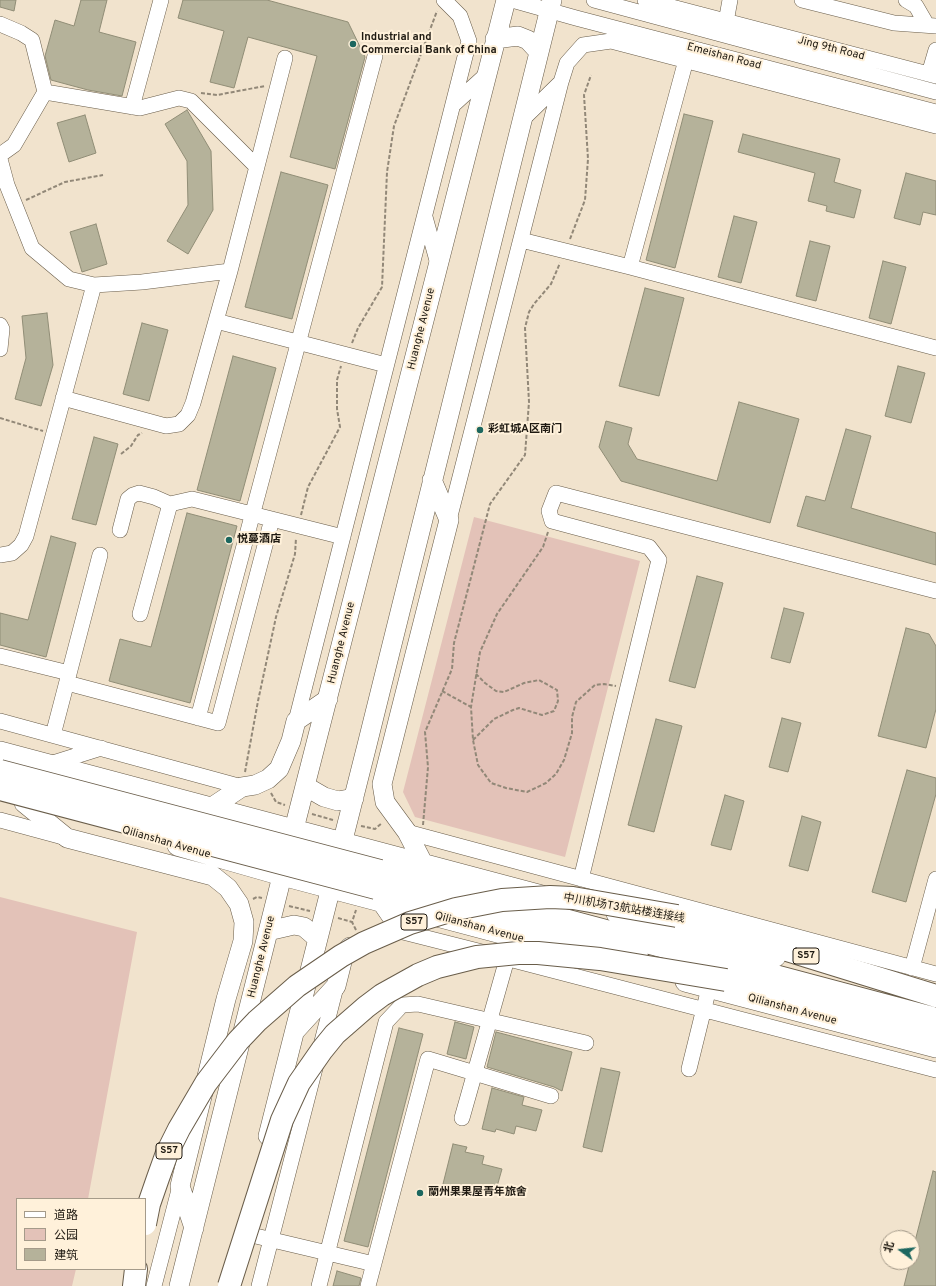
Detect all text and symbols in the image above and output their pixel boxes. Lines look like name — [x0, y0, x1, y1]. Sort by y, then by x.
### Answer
place label: Industrial and Commercial Bank of China — [361, 31, 497, 57]
street label: Jing 9th Road — [796, 34, 866, 64]
marker: Industrial and Commercial Bank of China — [348, 39, 358, 49]
street label: Emeishan Road — [685, 41, 763, 73]
street label: Huanghe Avenue — [405, 287, 439, 371]
place label: 彩虹城A区南门 — [488, 423, 562, 437]
marker: 彩虹城A区南门 — [475, 425, 485, 435]
place label: 悦蔓酒店 — [237, 533, 281, 547]
marker: 悦蔓酒店 — [224, 535, 234, 545]
street label: Huanghe Avenue — [325, 601, 359, 685]
street label: Qilianshan Avenue — [120, 824, 212, 862]
street label: 中川机场T3航站楼连接线 — [562, 892, 686, 926]
street label: Qilianshan Avenue — [433, 910, 525, 946]
road number: S57 — [401, 914, 427, 930]
street label: Huanghe Avenue — [245, 915, 279, 999]
road number: S57 — [793, 948, 819, 964]
street label: Qilianshan Avenue — [746, 992, 838, 1028]
road number: S57 — [156, 1143, 182, 1159]
place label: 蘭州果果屋青年旅舍 — [428, 1186, 527, 1200]
marker: 蘭州果果屋青年旅舍 — [415, 1188, 425, 1198]
legend — [16, 1198, 146, 1270]
text: 道路 — [54, 1208, 78, 1224]
text: 公园 — [54, 1228, 78, 1244]
north arrow — [880, 1230, 920, 1270]
text: 北 — [881, 1240, 898, 1254]
text: 建筑 — [54, 1248, 78, 1264]

